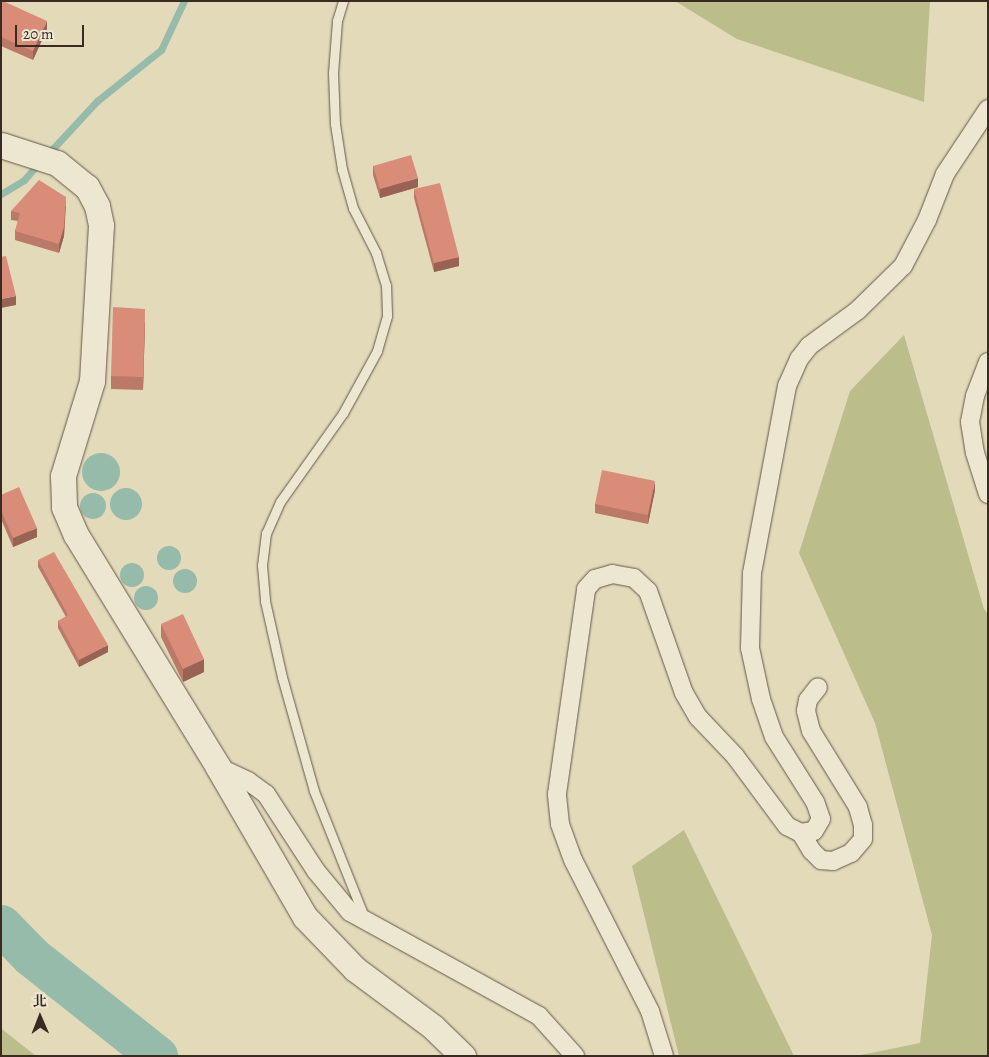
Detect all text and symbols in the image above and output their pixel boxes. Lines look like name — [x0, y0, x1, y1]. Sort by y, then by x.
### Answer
scale bar — [18, 15, 86, 47]
text: 20 m — [23, 24, 54, 44]
north arrow — [15, 992, 65, 1042]
text: 北 — [33, 992, 47, 1011]

